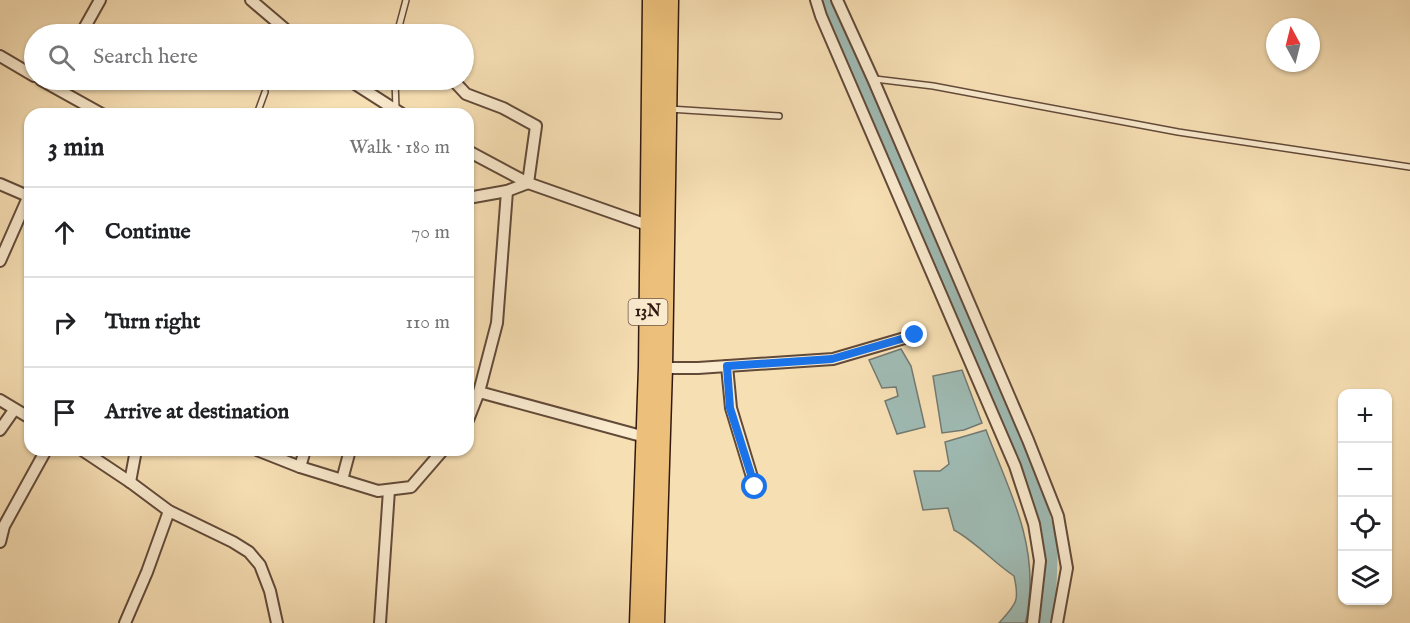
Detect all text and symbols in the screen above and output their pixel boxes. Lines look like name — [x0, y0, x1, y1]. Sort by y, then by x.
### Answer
north arrow — [1266, 18, 1320, 72]
search box — [24, 24, 474, 90]
icon: search — [45, 41, 78, 74]
text: Search here — [93, 43, 198, 71]
text: 3 min — [48, 131, 104, 164]
text: Walk · 180 m — [349, 135, 450, 160]
icon: ahead — [48, 216, 81, 249]
text: Continue — [105, 218, 191, 246]
text: 70 m — [411, 220, 450, 245]
road number: 13N — [628, 299, 668, 325]
icon: right — [48, 306, 81, 339]
text: Turn right — [105, 308, 200, 336]
text: 110 m — [406, 310, 450, 335]
route end — [901, 321, 927, 347]
map controls — [1338, 389, 1392, 605]
button: + — [1338, 389, 1392, 443]
icon: arrive — [48, 396, 81, 429]
text: Arrive at destination — [105, 398, 289, 426]
button: − — [1338, 443, 1392, 497]
route start — [741, 473, 767, 499]
button: locate — [1338, 497, 1392, 551]
button: layers — [1338, 551, 1392, 605]

